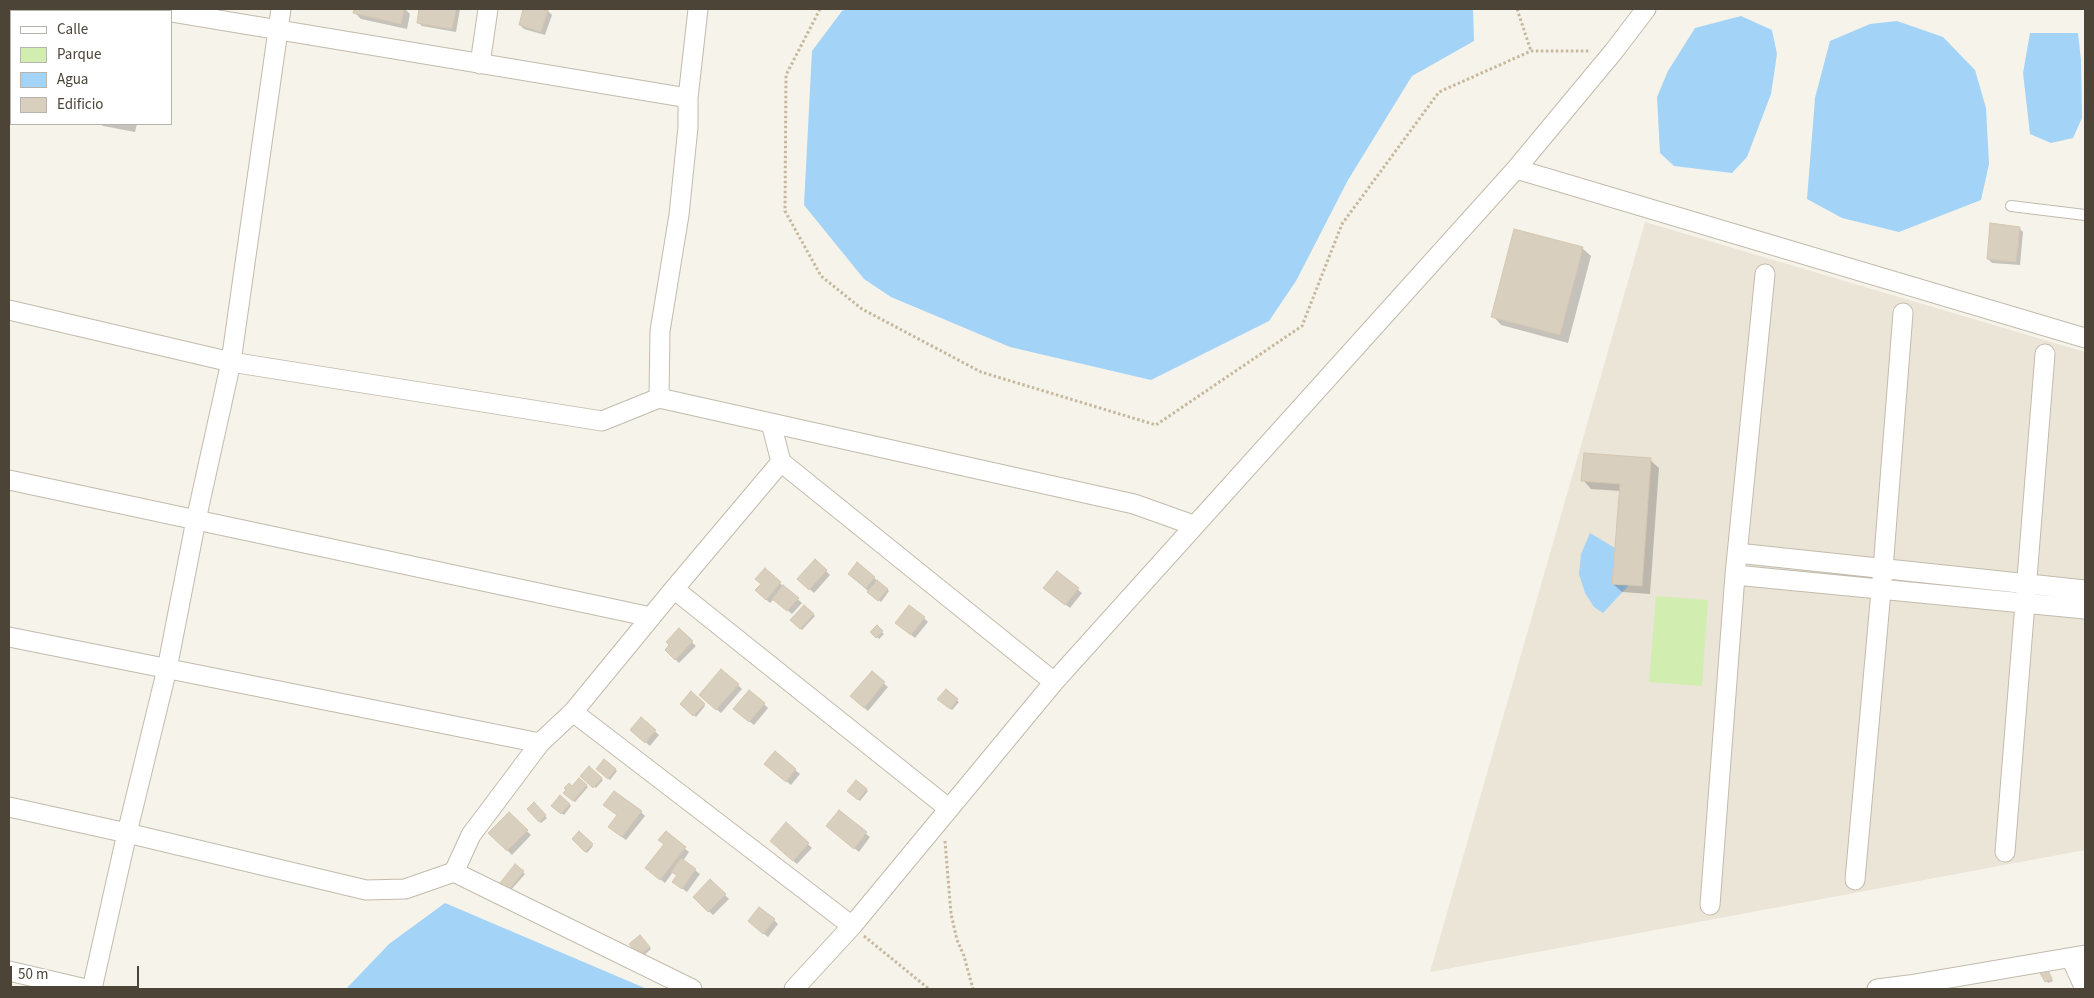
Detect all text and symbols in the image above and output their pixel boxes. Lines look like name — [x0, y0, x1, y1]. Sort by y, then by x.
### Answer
legend — [10, 10, 172, 125]
text: Calle — [57, 19, 88, 40]
text: Parque — [57, 44, 101, 65]
text: Agua — [57, 69, 88, 90]
text: Edificio — [57, 94, 104, 115]
scale bar — [12, 956, 141, 988]
text: 50 m — [18, 964, 48, 985]

